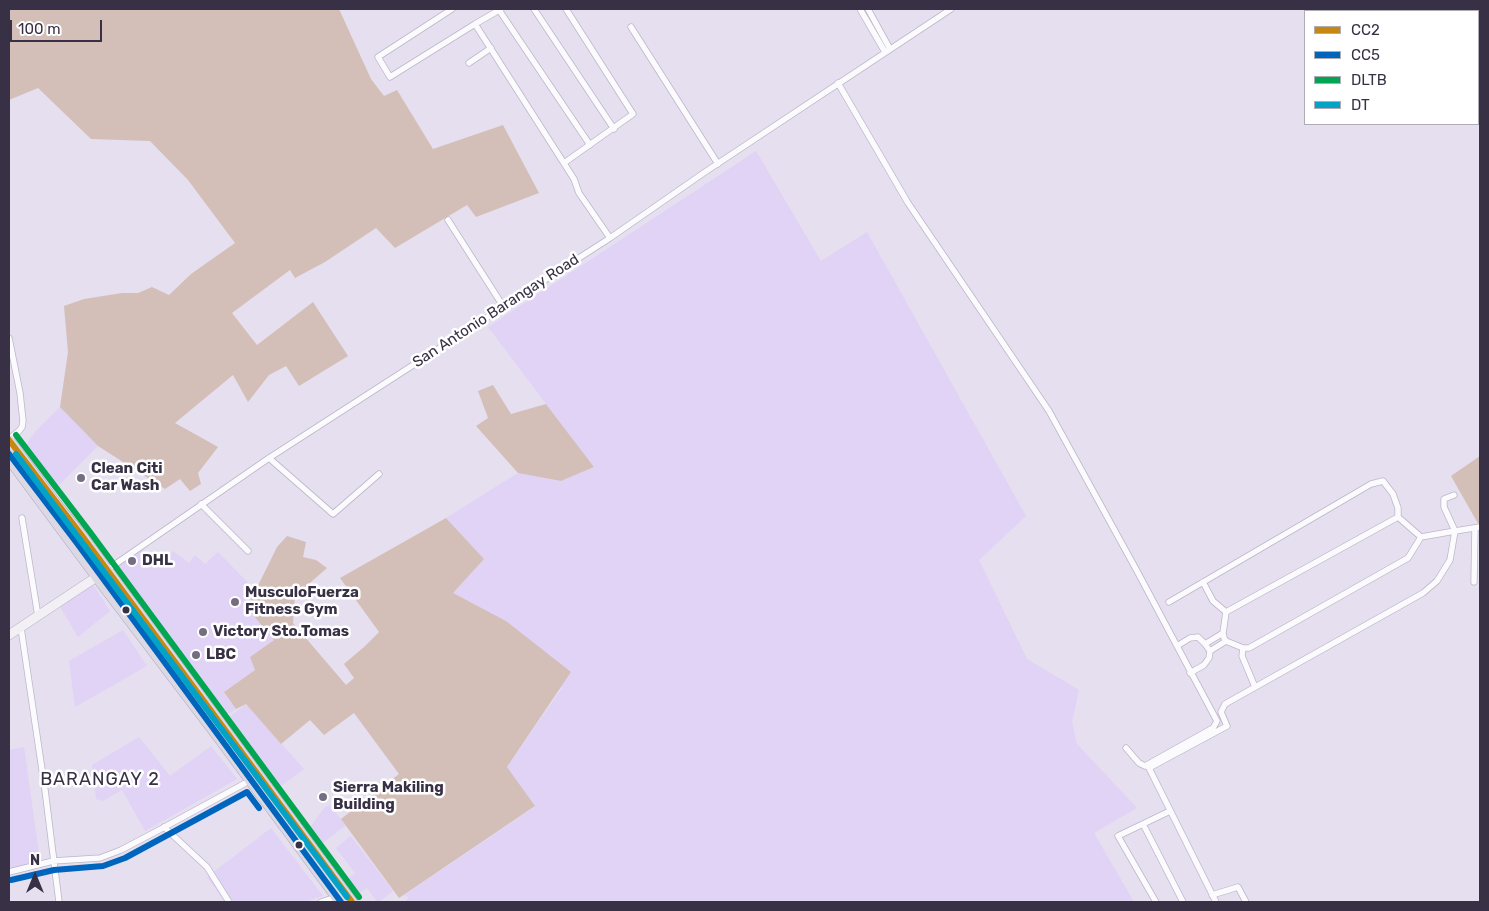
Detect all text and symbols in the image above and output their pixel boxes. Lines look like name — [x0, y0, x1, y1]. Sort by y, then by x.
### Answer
scale bar — [12, 10, 105, 42]
legend — [1304, 10, 1479, 125]
text: 100 m — [18, 20, 60, 38]
text: CC2 — [1351, 21, 1380, 39]
text: CC5 — [1351, 46, 1380, 64]
text: DLTB — [1351, 71, 1387, 89]
text: DT — [1351, 96, 1370, 114]
street label: San Antonio Barangay Road — [409, 250, 583, 372]
place label: Clean Citi Car Wash — [91, 460, 163, 495]
marker: Clean Citi Car Wash — [75, 472, 87, 484]
place label: DHL — [142, 552, 173, 570]
marker: DHL — [126, 555, 138, 567]
place label: MusculoFuerza Fitness Gym — [245, 584, 359, 619]
marker: MusculoFuerza Fitness Gym — [229, 596, 241, 608]
unlabelled marker — [121, 605, 131, 615]
place label: Victory Sto.Tomas — [213, 623, 349, 641]
marker: Victory Sto.Tomas — [197, 626, 209, 638]
place label: LBC — [206, 646, 236, 664]
marker: LBC — [190, 649, 202, 661]
district label: BARANGAY 2 — [39, 769, 161, 791]
place label: Sierra Makiling Building — [333, 779, 444, 814]
marker: Sierra Makiling Building — [317, 791, 329, 803]
unlabelled marker — [294, 840, 304, 850]
north arrow — [10, 851, 60, 901]
text: N — [30, 852, 40, 869]

